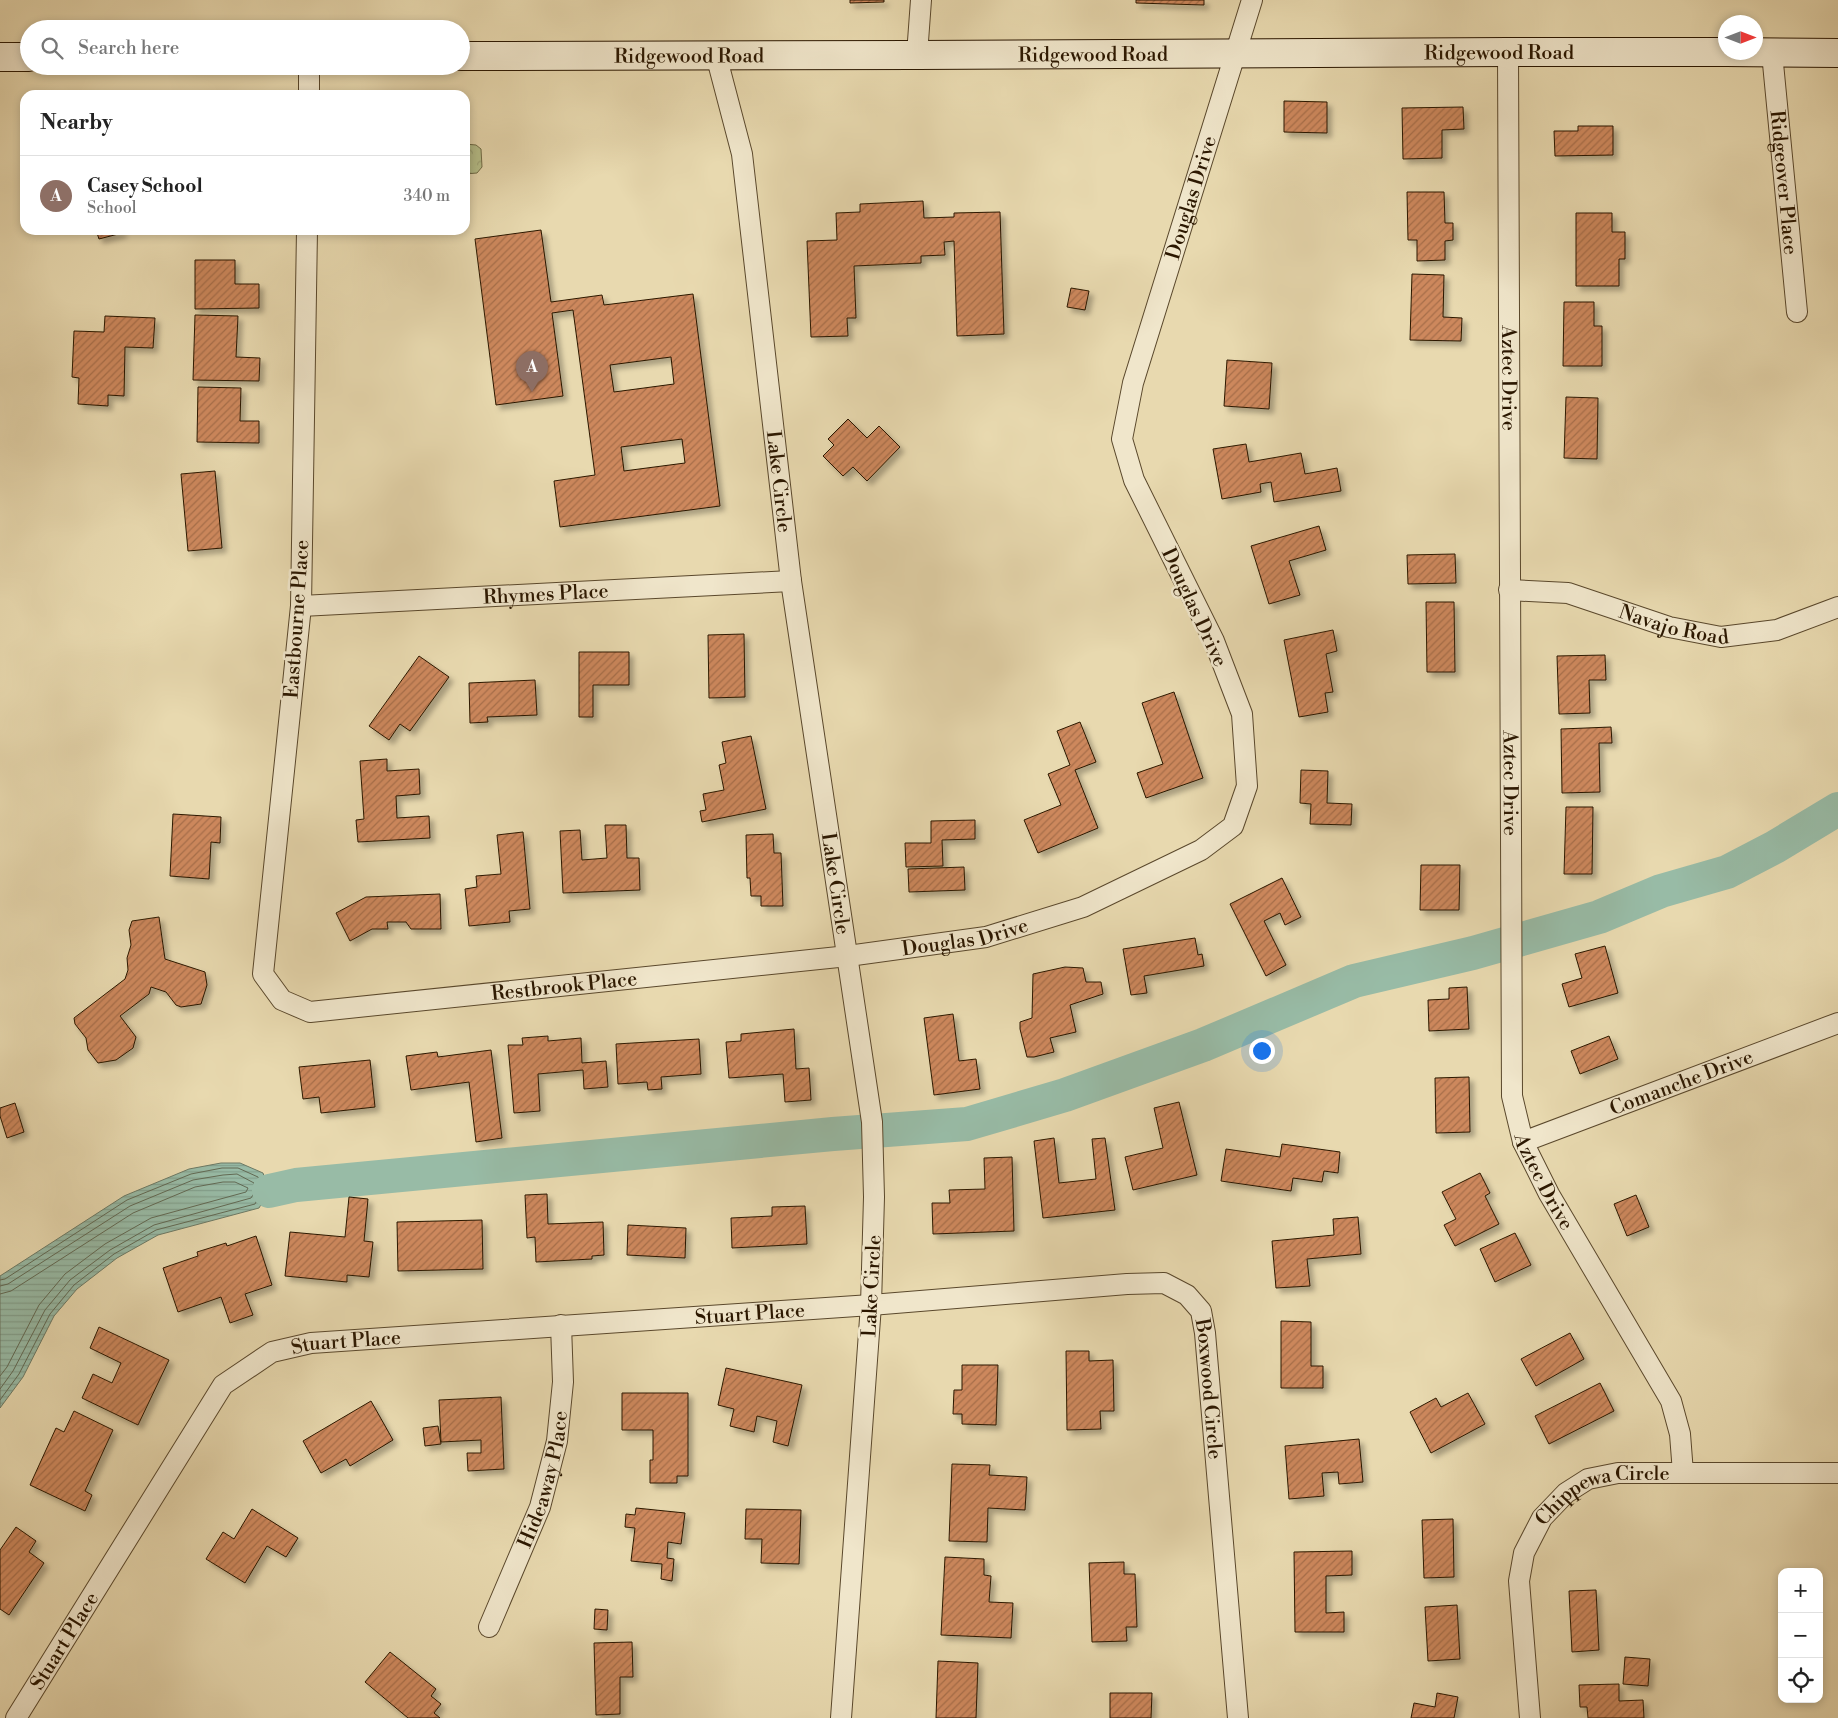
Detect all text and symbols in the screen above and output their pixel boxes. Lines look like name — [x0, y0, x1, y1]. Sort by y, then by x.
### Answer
north arrow — [1718, 15, 1763, 60]
search box — [20, 20, 470, 75]
icon: search — [38, 34, 66, 62]
text: Search here — [78, 36, 179, 60]
street label: Ridgewood Road — [1424, 41, 1575, 66]
street label: Ridgewood Road — [1018, 43, 1169, 68]
street label: Ridgewood Road — [614, 44, 765, 70]
street label: Ridgeover Place — [1764, 109, 1802, 256]
text: Nearby — [40, 110, 113, 136]
street label: Douglas Drive — [1161, 133, 1223, 263]
text: Casey School — [87, 174, 203, 198]
text: A — [50, 186, 62, 206]
text: 340 m — [403, 186, 450, 206]
text: School — [87, 198, 136, 218]
street label: Aztec Drive — [1495, 324, 1520, 431]
pin: A — [516, 351, 548, 392]
street label: Lake Circle — [760, 429, 796, 534]
street label: Eastbourne Place — [279, 539, 316, 699]
street label: Douglas Drive — [1155, 544, 1232, 671]
street label: Rhymes Place — [482, 579, 609, 611]
street label: Navajo Road — [1615, 600, 1731, 651]
street label: Aztec Drive — [1497, 729, 1522, 836]
street label: Lake Circle — [815, 831, 855, 936]
street label: Douglas Drive — [900, 914, 1032, 962]
street label: Restbrook Place — [490, 967, 638, 1007]
your location — [1249, 1038, 1275, 1064]
street label: Comanche Drive — [1606, 1045, 1757, 1122]
street label: Aztec Drive — [1507, 1131, 1578, 1235]
street label: Lake Circle — [857, 1234, 888, 1338]
street label: Stuart Place — [694, 1299, 806, 1331]
street label: Boxwood Circle — [1188, 1316, 1227, 1460]
street label: Stuart Place — [289, 1326, 402, 1361]
street label: Hideaway Place — [513, 1410, 574, 1552]
street label: Chippewa Circle — [1530, 1462, 1670, 1532]
map controls — [1778, 1568, 1823, 1703]
button: + — [1778, 1568, 1823, 1613]
street label: Stuart Place — [26, 1588, 105, 1695]
button: − — [1778, 1613, 1823, 1658]
button: locate — [1778, 1658, 1823, 1703]

